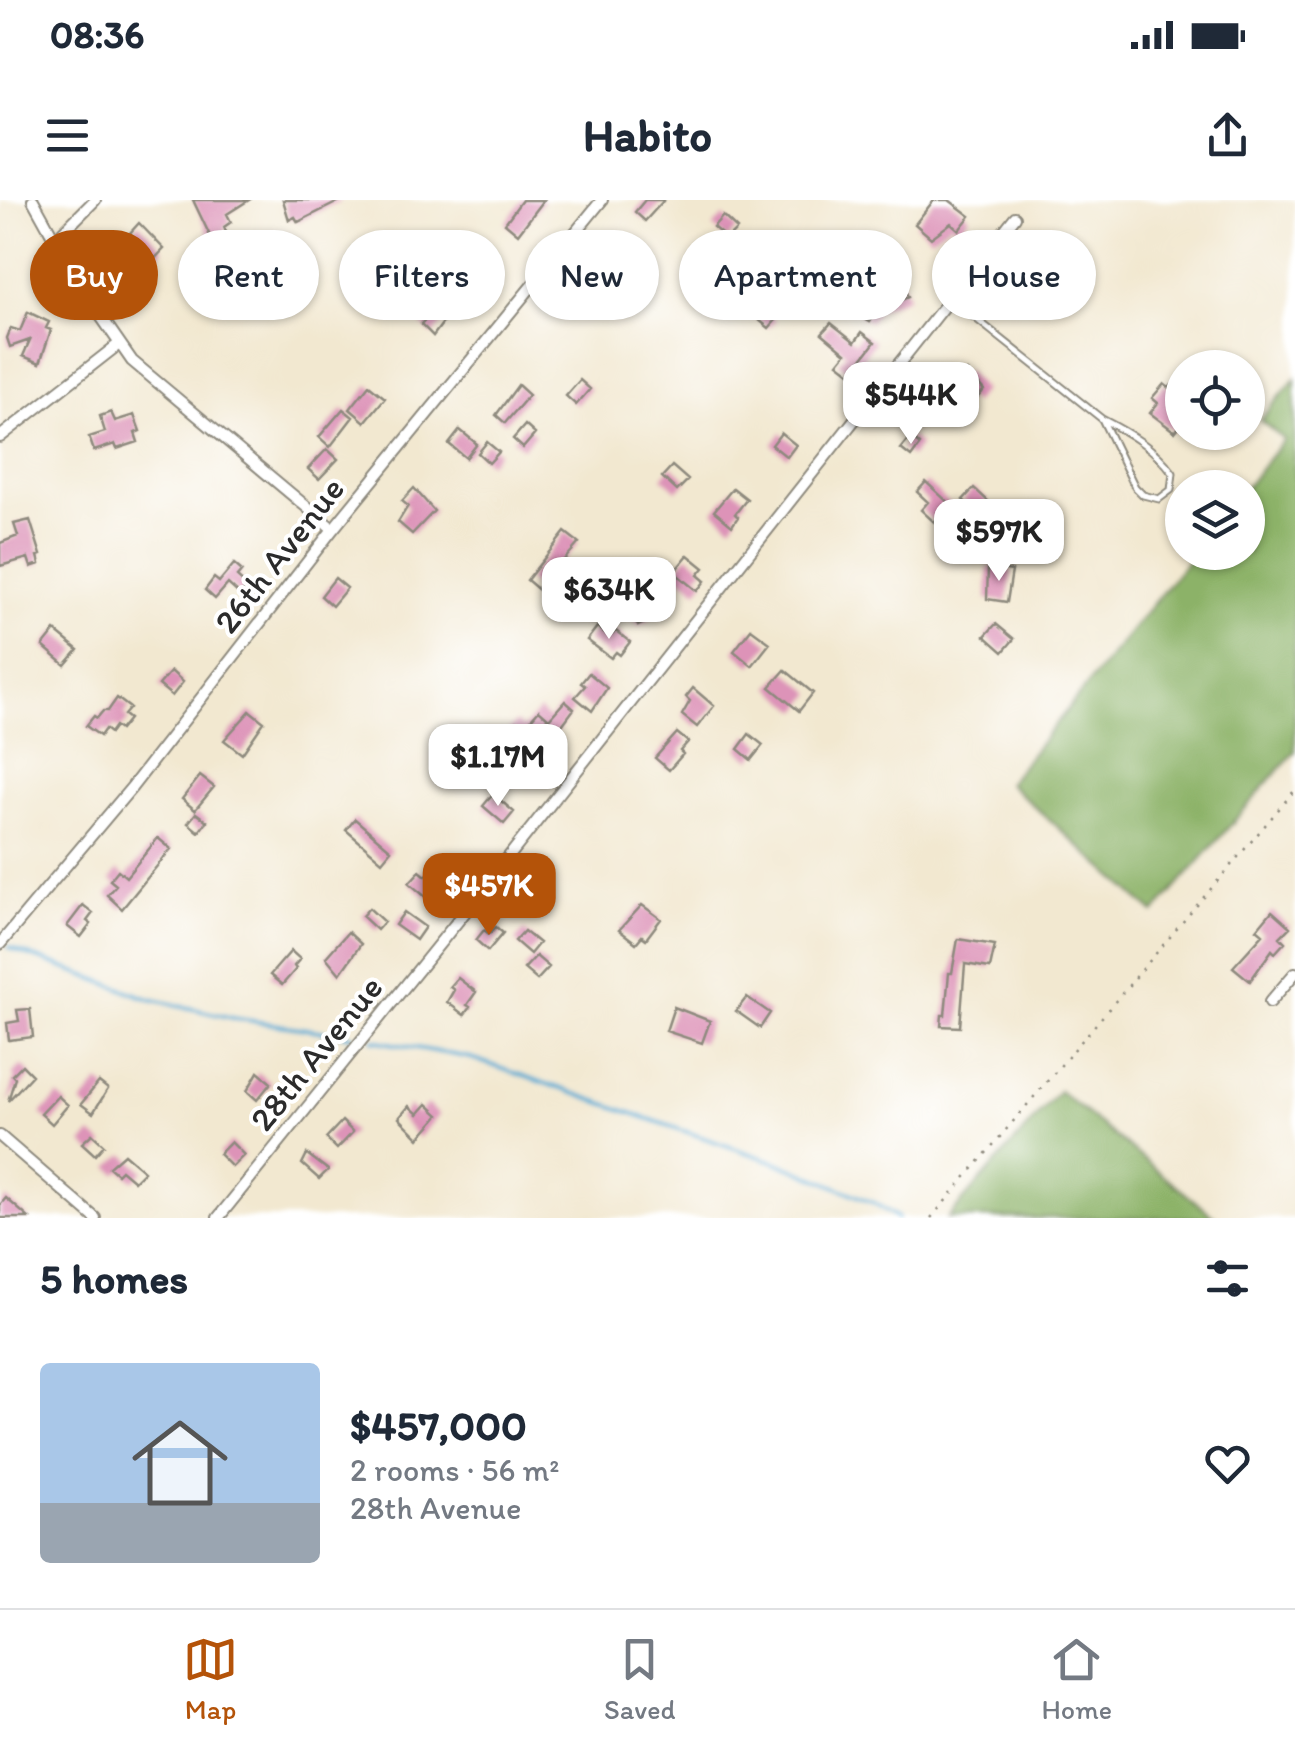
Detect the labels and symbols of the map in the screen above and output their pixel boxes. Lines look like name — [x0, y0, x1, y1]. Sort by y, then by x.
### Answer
pin: $544K — [841, 362, 981, 447]
street label: 26th Avenue — [205, 468, 353, 642]
pin: $597K — [929, 499, 1069, 584]
pin: $634K — [539, 557, 679, 642]
pin: $1.17M — [417, 724, 579, 809]
pin: $457K — [419, 853, 559, 938]
street label: 28th Avenue — [241, 967, 391, 1139]

